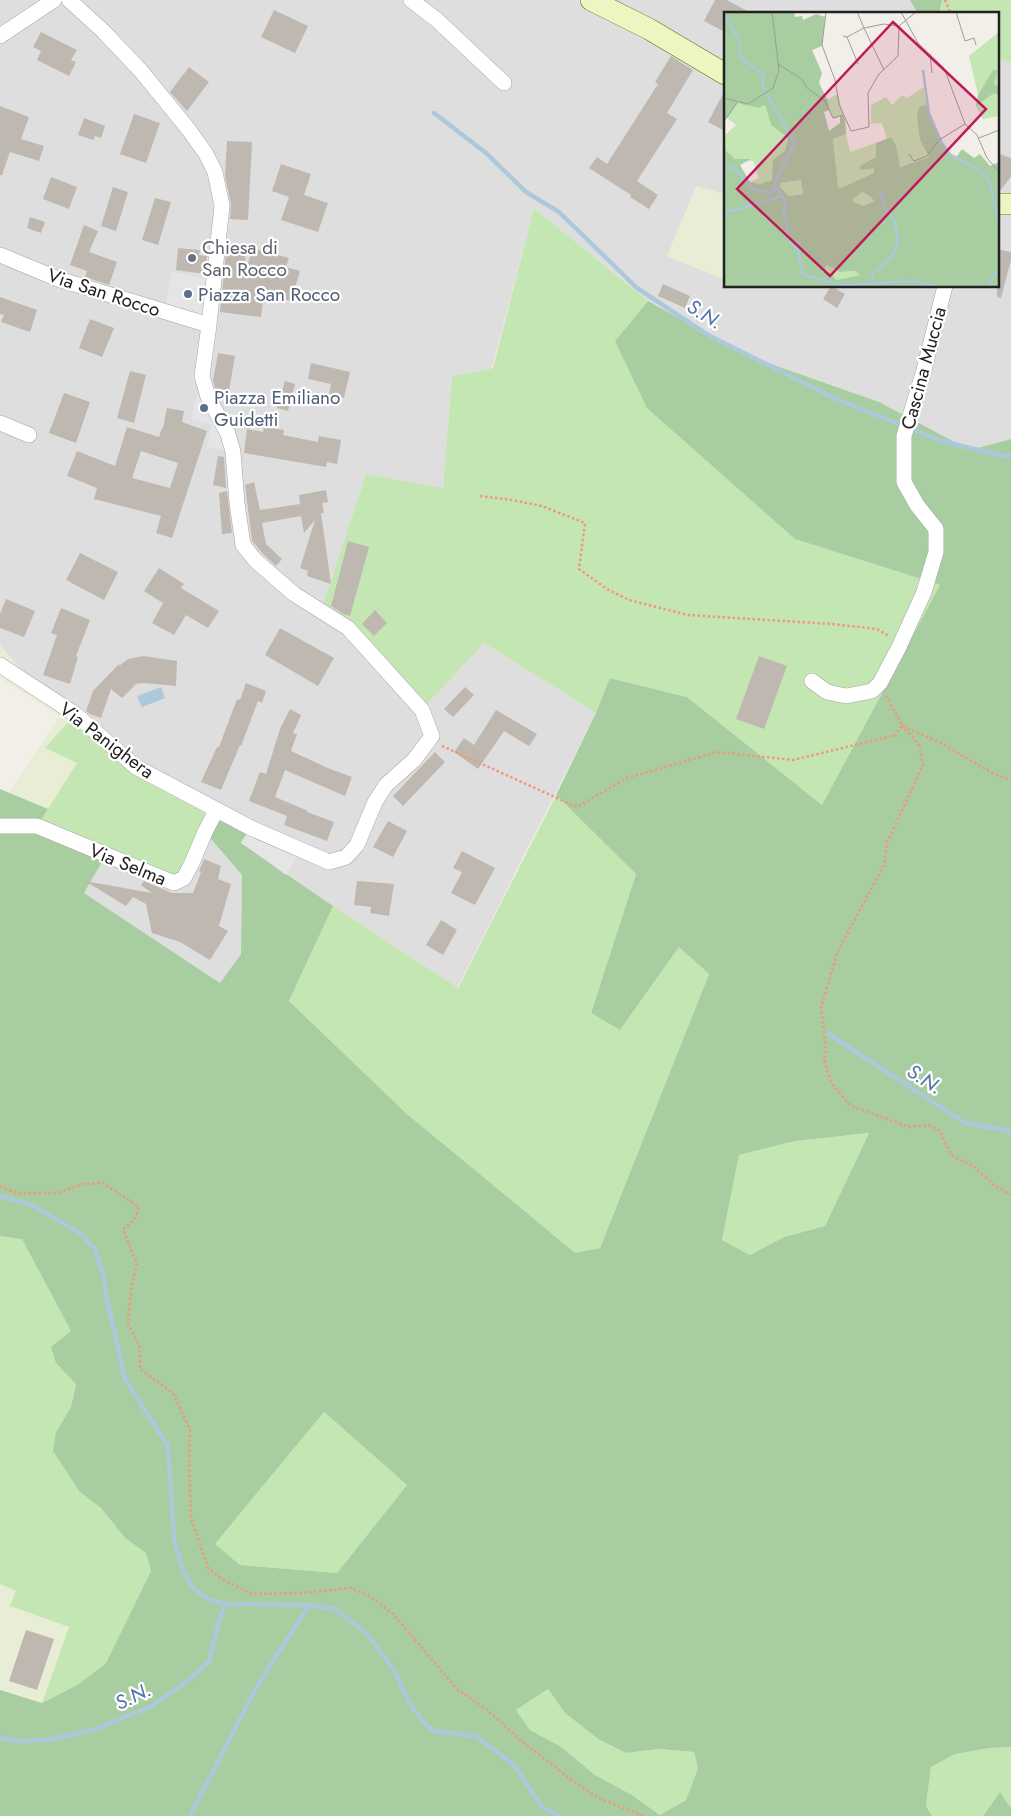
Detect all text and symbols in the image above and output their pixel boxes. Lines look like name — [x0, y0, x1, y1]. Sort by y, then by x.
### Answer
inset map — [724, 12, 998, 288]
place label: Chiesa di San Rocco — [202, 234, 287, 283]
marker: Chiesa di San Rocco — [186, 252, 198, 264]
street label: Via San Rocco — [44, 262, 164, 323]
place label: Piazza San Rocco — [198, 281, 340, 308]
marker: Piazza San Rocco — [182, 288, 194, 300]
water label: S.N. — [681, 292, 728, 337]
street label: Cascina Muccia — [894, 304, 953, 433]
place label: Piazza Emiliano Guidetti — [214, 384, 340, 433]
marker: Piazza Emiliano Guidetti — [198, 402, 210, 414]
street label: Via Panighera — [54, 696, 160, 785]
street label: Via Selma — [85, 837, 170, 892]
water label: S.N. — [901, 1057, 948, 1102]
water label: S.N. — [110, 1675, 156, 1718]

